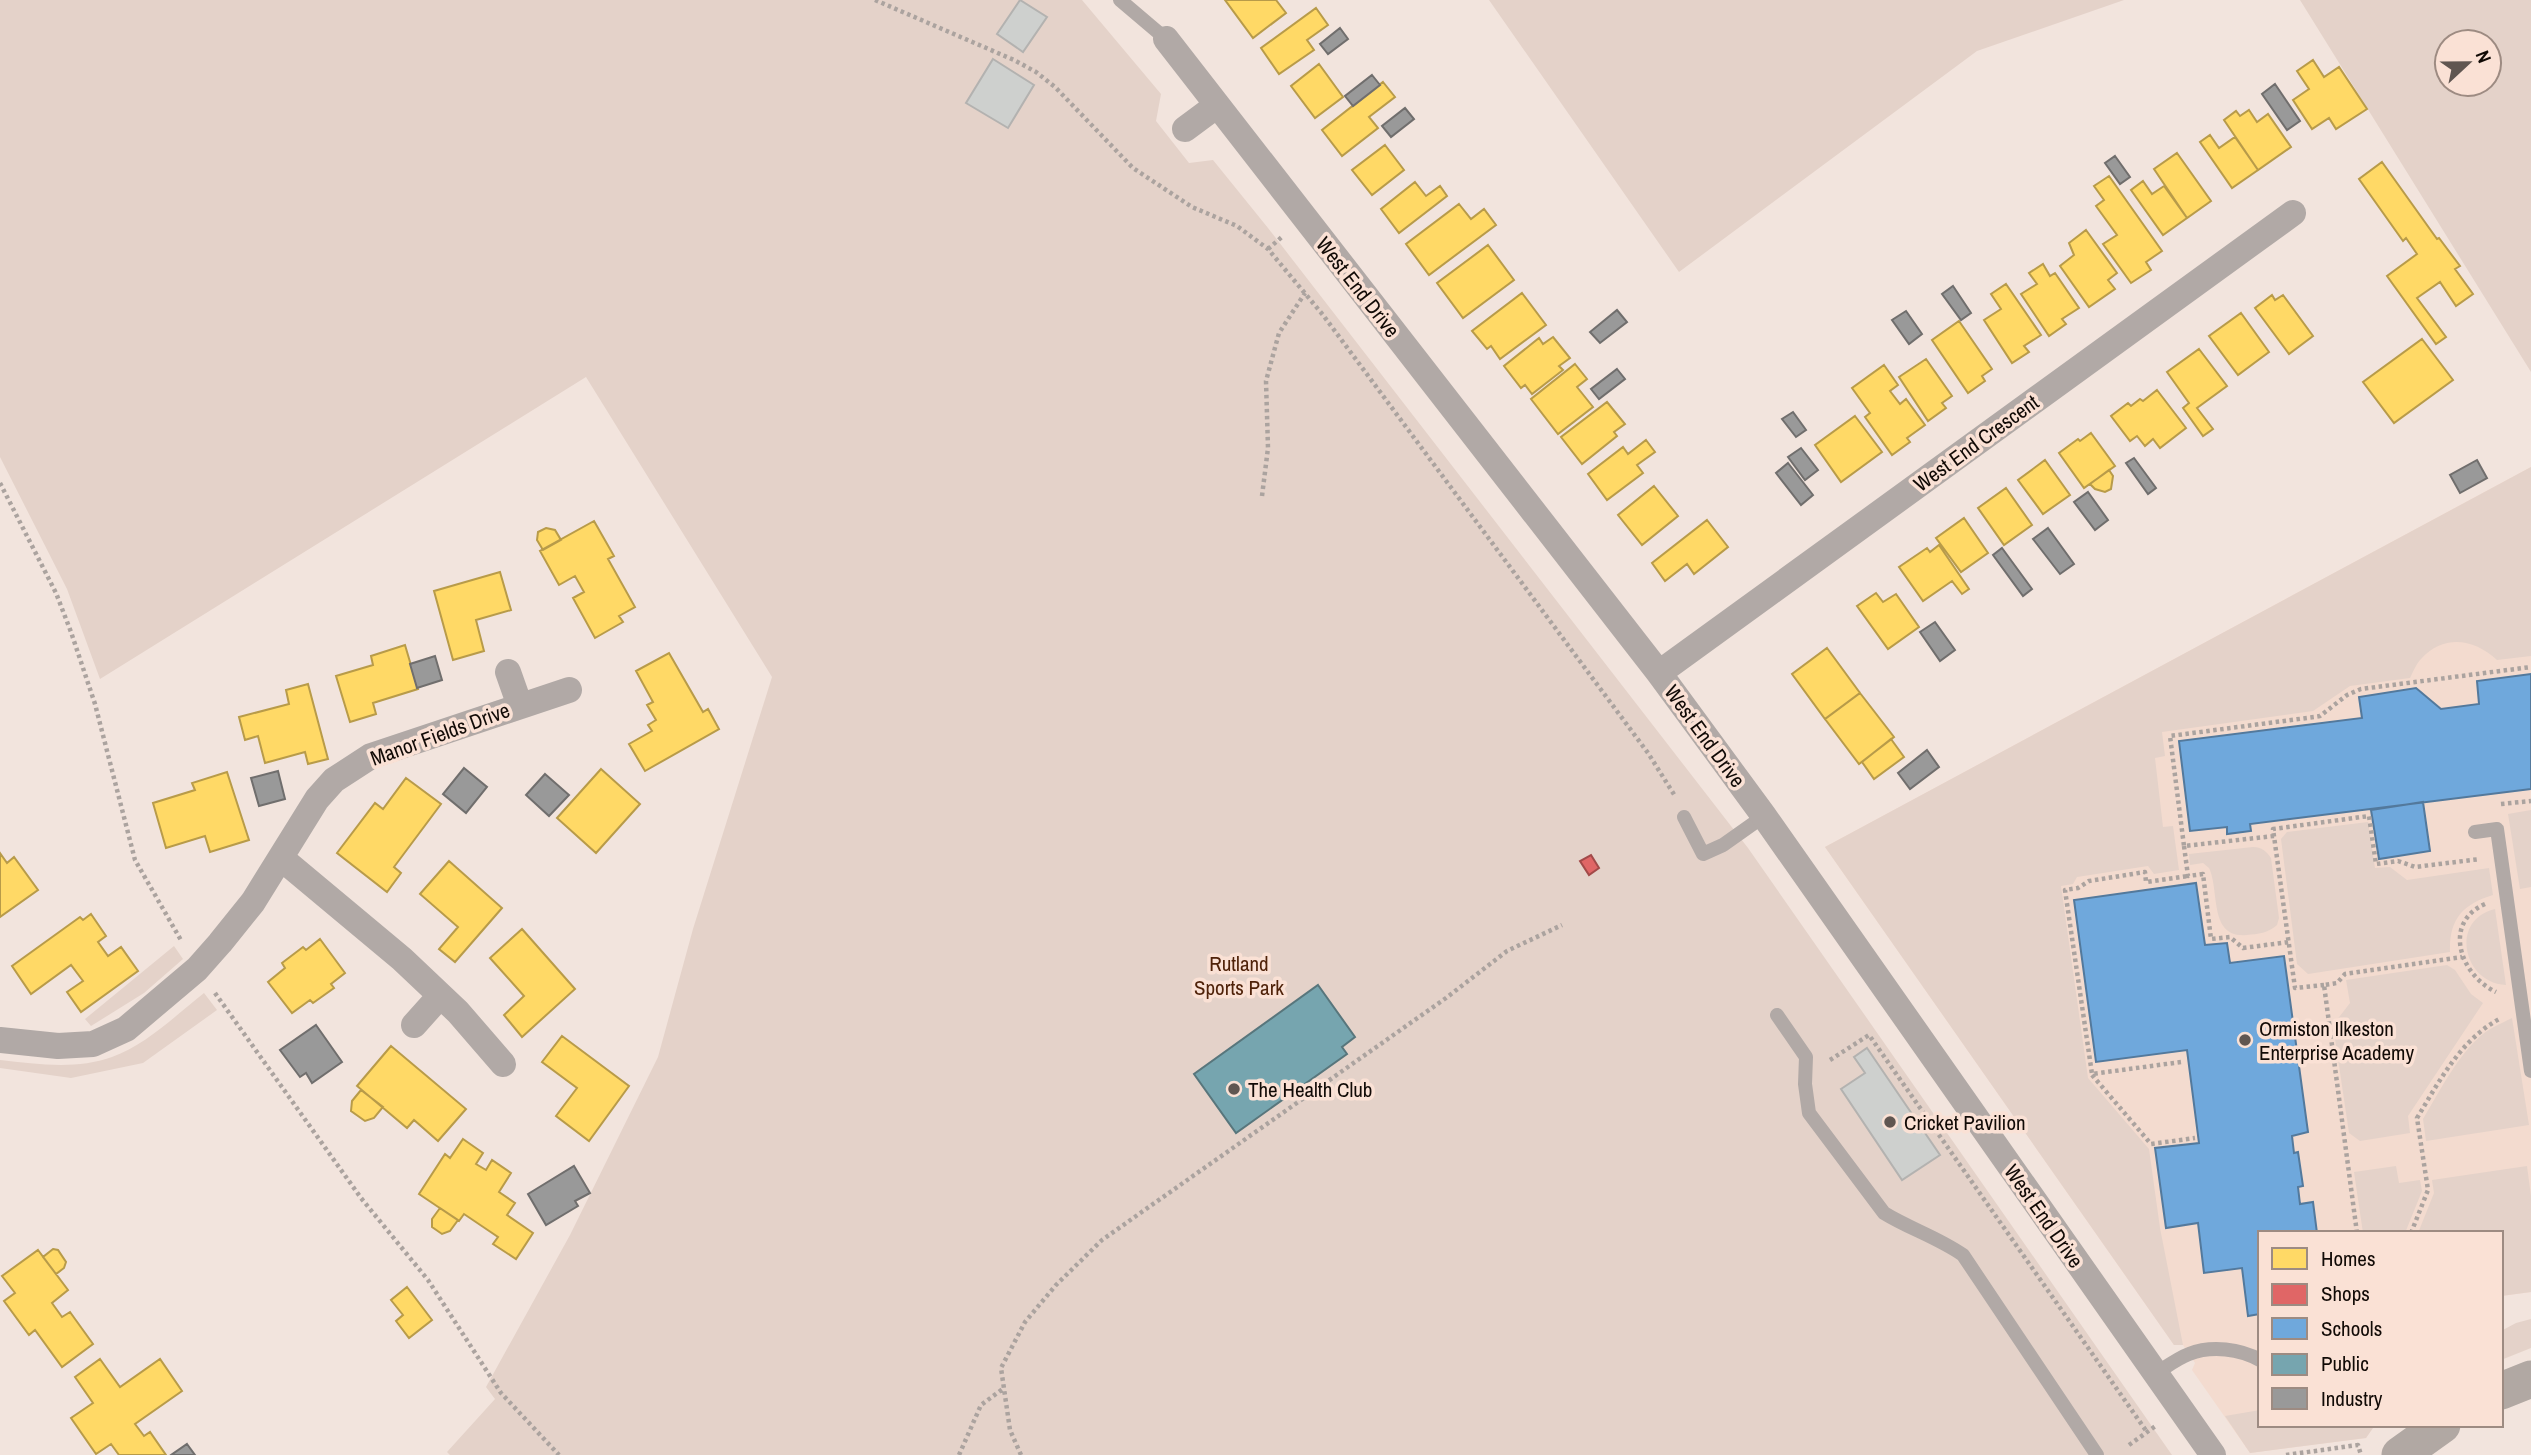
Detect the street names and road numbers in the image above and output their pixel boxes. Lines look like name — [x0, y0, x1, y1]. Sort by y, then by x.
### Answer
street label: West End Drive — [1310, 231, 1406, 343]
street label: West End Crescent — [1908, 388, 2045, 498]
street label: West End Drive — [1658, 679, 1752, 793]
street label: Manor Fields Drive — [366, 695, 514, 773]
street label: West End Drive — [1998, 1158, 2090, 1274]

